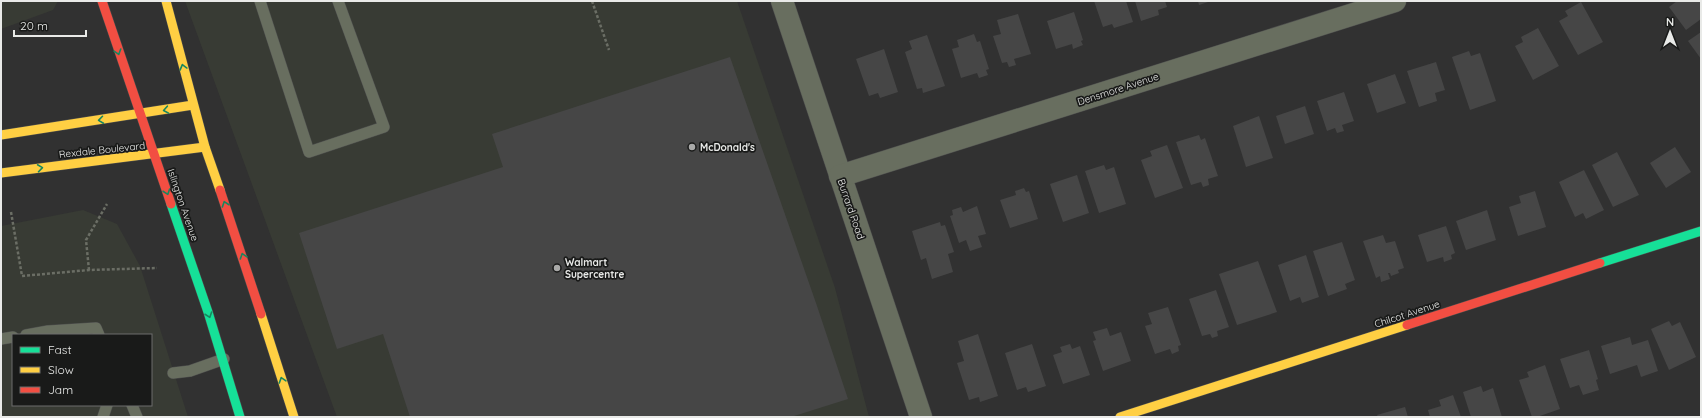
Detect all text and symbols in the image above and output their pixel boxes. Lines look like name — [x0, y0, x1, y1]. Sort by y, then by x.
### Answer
scale bar — [14, 12, 86, 38]
north arrow — [1650, 12, 1690, 52]
text: N — [1666, 15, 1674, 29]
text: 20 m — [20, 18, 48, 33]
one-way arrow — [113, 48, 122, 55]
one-way arrow — [179, 64, 188, 71]
street label: Densmore Avenue — [1076, 70, 1161, 108]
one-way arrow — [163, 105, 169, 113]
one-way arrow — [98, 115, 104, 124]
street label: Rexdale Boulevard — [58, 139, 146, 161]
place label: McDonald's — [700, 141, 755, 154]
marker: McDonald's — [687, 142, 697, 152]
one-way arrow — [37, 164, 43, 173]
street label: Islington Avenue — [165, 167, 202, 243]
street label: Burrard Road — [835, 177, 867, 241]
one-way arrow — [163, 188, 171, 195]
one-way arrow — [222, 201, 230, 208]
one-way arrow — [239, 253, 248, 260]
place label: Walmart Supercentre — [565, 256, 624, 281]
marker: Walmart Supercentre — [552, 263, 562, 273]
street label: Chilcot Avenue — [1373, 297, 1442, 331]
one-way arrow — [204, 311, 213, 318]
legend — [12, 334, 152, 406]
text: Fast — [48, 342, 72, 357]
text: Slow — [48, 362, 74, 377]
one-way arrow — [278, 376, 287, 383]
text: Jam — [48, 382, 73, 397]

